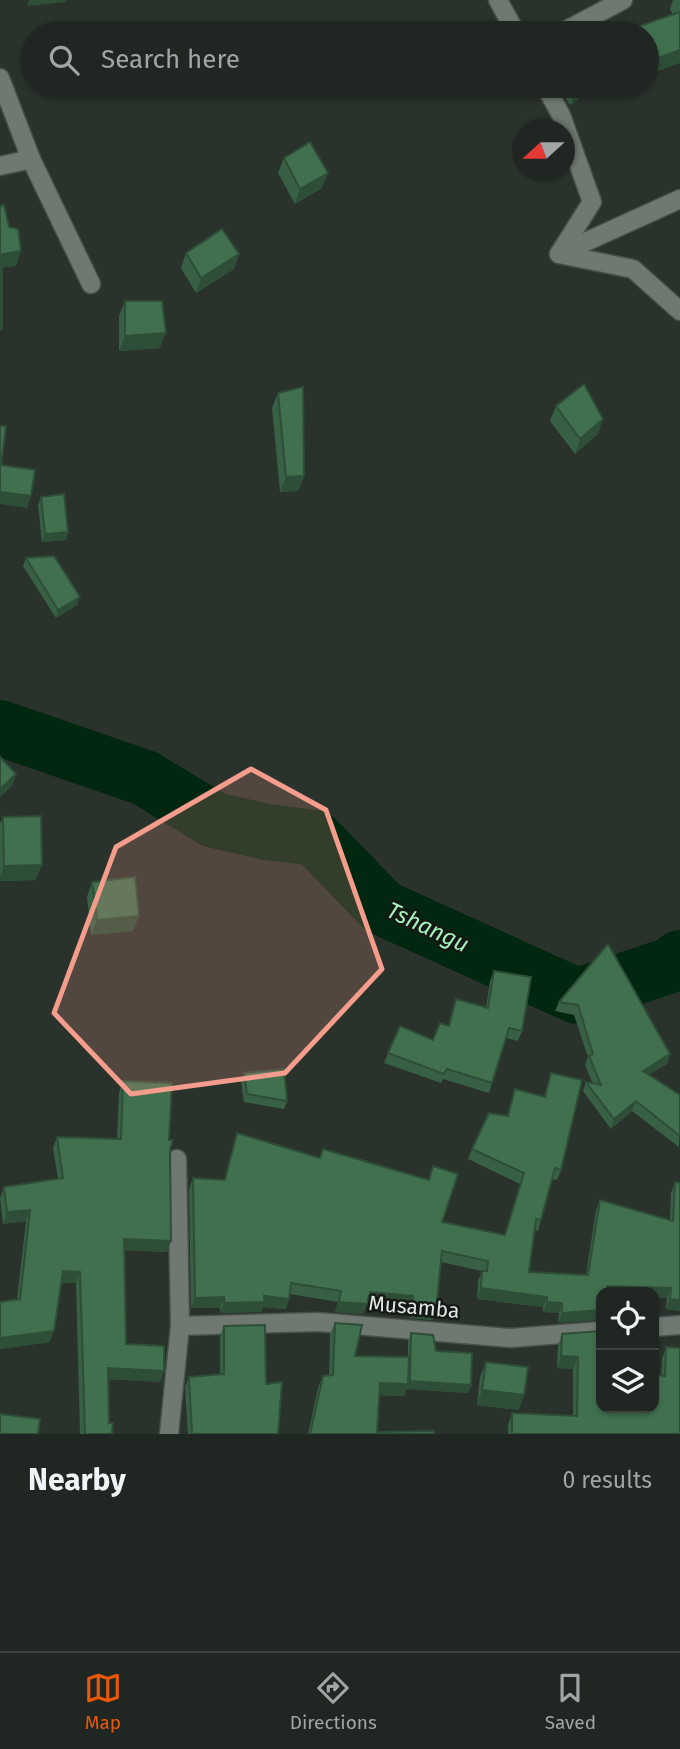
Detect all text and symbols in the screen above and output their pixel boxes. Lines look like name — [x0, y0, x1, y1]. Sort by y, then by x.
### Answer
search box — [21, 21, 659, 98]
icon: search — [45, 41, 83, 79]
text: Search here — [101, 44, 240, 75]
north arrow — [512, 119, 575, 182]
water label: Tshangu — [382, 896, 474, 958]
map controls — [596, 1287, 659, 1413]
button: locate — [596, 1287, 659, 1350]
street label: Musamba — [367, 1290, 461, 1324]
button: layers — [596, 1350, 659, 1413]
text: Nearby — [28, 1462, 126, 1498]
text: 0 results — [562, 1466, 652, 1494]
tab: Map — [84, 1669, 122, 1734]
tab: Directions — [290, 1669, 377, 1734]
tab: Saved — [545, 1669, 596, 1734]

